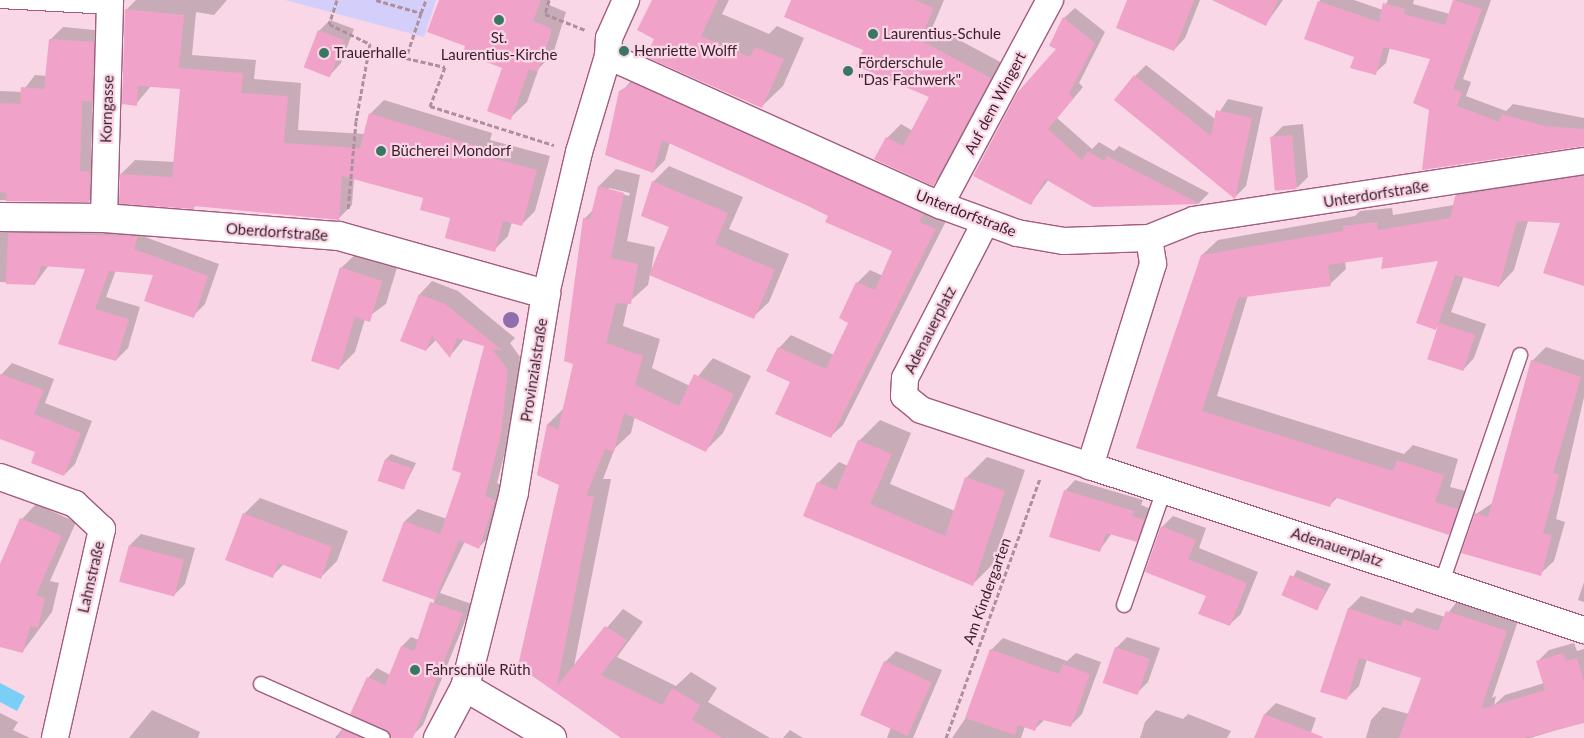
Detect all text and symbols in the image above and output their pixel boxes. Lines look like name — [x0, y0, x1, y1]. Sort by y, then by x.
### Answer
marker: St. Laurentius-Kirche — [493, 14, 505, 26]
place label: Laurentius-Schule — [883, 25, 1001, 43]
place label: St. Laurentius-Kirche — [441, 28, 557, 63]
marker: Laurentius-Schule — [867, 28, 879, 40]
place label: Henriette Wolff — [634, 42, 737, 60]
place label: Trauerhalle — [334, 44, 407, 62]
marker: Henriette Wolff — [618, 45, 630, 57]
marker: Trauerhalle — [318, 47, 330, 59]
street label: Auf dem Wingert — [960, 49, 1030, 157]
place label: Förderschule "Das Fachwerk" — [858, 53, 961, 88]
marker: Förderschule "Das Fachwerk" — [842, 65, 854, 77]
street label: Korngasse — [97, 75, 117, 143]
place label: Bücherei Mondorf — [391, 142, 511, 160]
marker: Bücherei Mondorf — [375, 145, 387, 157]
street label: Unterdorfstraße — [1322, 177, 1430, 211]
street label: Unterdorfstraße — [913, 186, 1019, 240]
street label: Oberdorfstraße — [225, 219, 329, 245]
street label: Adenauerplatz — [900, 283, 960, 377]
street label: Provinzialstraße — [517, 317, 551, 423]
street label: Adenauerplatz — [1289, 524, 1385, 570]
street label: Am Kindergarten — [959, 535, 1015, 647]
street label: Lahnstraße — [74, 539, 108, 615]
place label: Fahrschüle Rüth — [425, 661, 531, 679]
marker: Fahrschüle Rüth — [409, 664, 421, 676]

